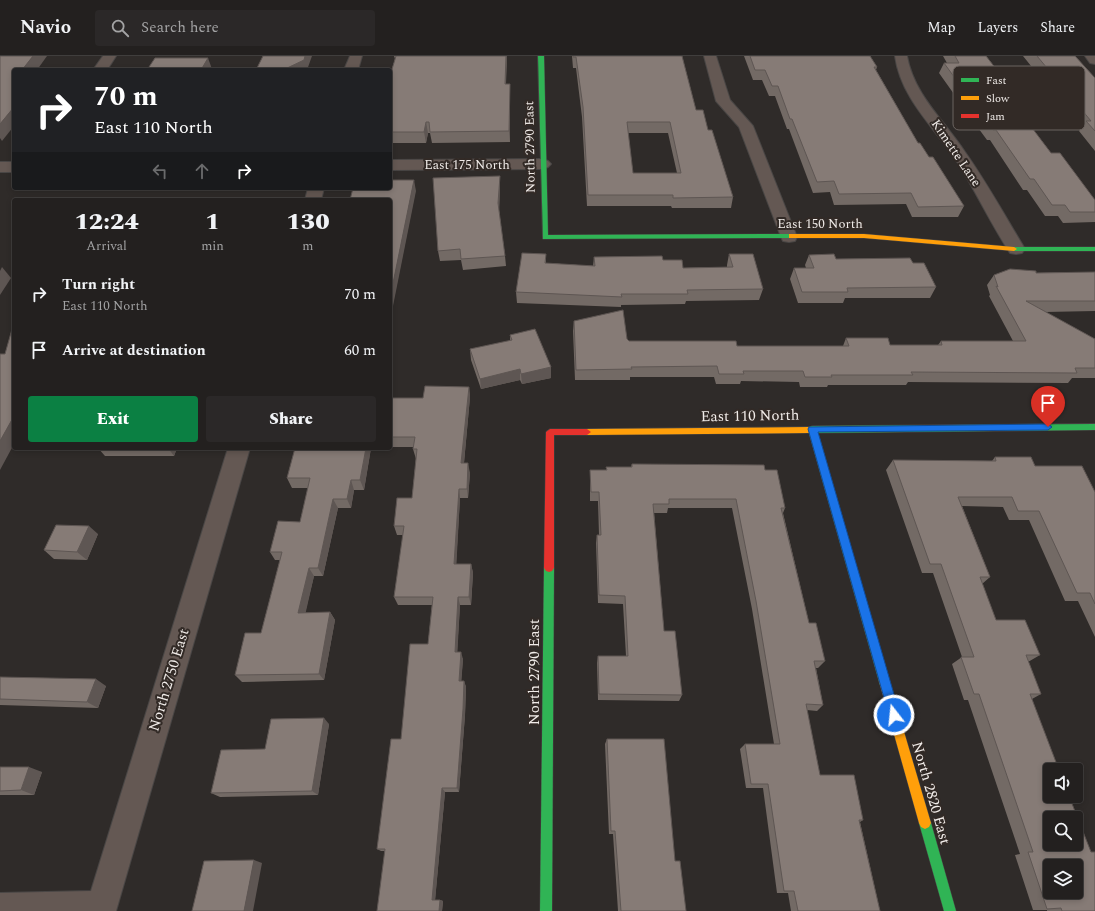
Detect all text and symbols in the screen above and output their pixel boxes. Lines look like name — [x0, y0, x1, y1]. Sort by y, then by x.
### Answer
search box — [95, 10, 375, 46]
text: Navio — [20, 13, 71, 42]
text: Search here — [141, 16, 219, 39]
icon: search — [109, 17, 131, 39]
text: Map — [927, 17, 956, 38]
text: Layers — [978, 17, 1018, 38]
text: Share — [1040, 17, 1075, 38]
legend — [953, 66, 1085, 130]
text: Fast — [986, 72, 1007, 89]
text: 70 m — [94, 75, 158, 118]
icon: right — [28, 84, 80, 136]
text: Slow — [986, 90, 1010, 107]
street label: North 2790 East — [519, 100, 541, 193]
text: Jam — [986, 108, 1005, 125]
text: East 110 North — [94, 114, 213, 141]
street label: Kimette Lane — [926, 115, 986, 191]
street label: East 175 North — [424, 155, 510, 175]
icon: left — [149, 160, 171, 182]
icon: ahead — [191, 160, 213, 182]
icon: right — [233, 160, 255, 182]
text: 12:24 — [74, 204, 139, 240]
text: 1 — [205, 204, 220, 240]
text: 130 — [286, 204, 330, 240]
street label: East 150 North — [777, 214, 863, 234]
text: Arrival — [86, 236, 127, 256]
text: min — [201, 236, 224, 256]
text: m — [302, 236, 314, 256]
text: Turn right — [62, 273, 135, 296]
icon: right — [28, 283, 50, 305]
text: 70 m — [344, 283, 376, 306]
text: East 110 North — [62, 296, 148, 316]
icon: arrive — [28, 339, 50, 361]
text: Arrive at destination — [62, 339, 206, 362]
text: 60 m — [344, 339, 376, 362]
pin — [1031, 386, 1065, 427]
icon: arrive — [1037, 392, 1059, 414]
button: Exit — [28, 396, 198, 442]
button: Share — [206, 396, 376, 442]
street label: East 110 North — [700, 404, 800, 428]
street label: North 2790 East — [523, 619, 546, 725]
street label: North 2750 East — [142, 626, 196, 734]
position arrow — [873, 694, 915, 736]
street label: North 2820 East — [905, 739, 957, 847]
map controls — [1043, 763, 1083, 899]
button: sound — [1043, 763, 1083, 803]
button: search — [1043, 811, 1083, 851]
button: layers — [1043, 859, 1083, 899]

